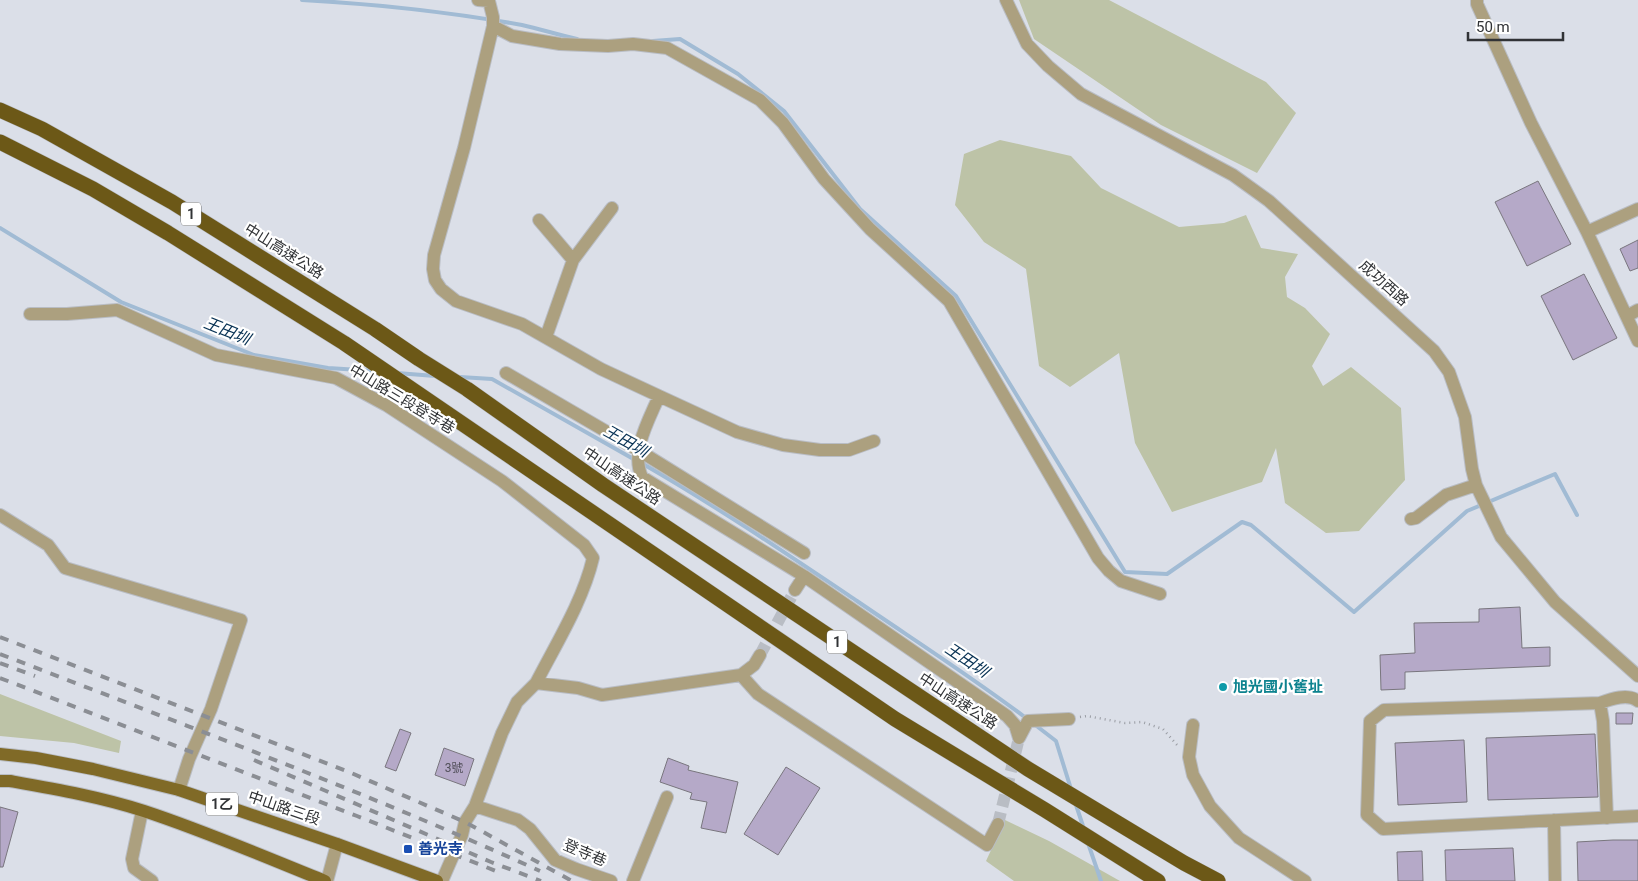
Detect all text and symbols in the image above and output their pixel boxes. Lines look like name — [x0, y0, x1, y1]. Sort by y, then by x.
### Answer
scale bar — [1468, 10, 1563, 42]
text: 50 m — [1476, 18, 1510, 36]
road number: 1 — [181, 202, 201, 225]
street label: 中山高速公路 — [241, 220, 327, 282]
street label: 成功西路 — [1356, 256, 1412, 310]
water label: 王田圳 — [201, 313, 255, 350]
street label: 中山路三段登寺巷 — [346, 360, 458, 438]
water label: 王田圳 — [600, 421, 653, 462]
street label: 中山高速公路 — [580, 443, 664, 509]
road number: 1 — [827, 630, 847, 654]
water label: 王田圳 — [942, 639, 994, 682]
street label: 中山高速公路 — [915, 669, 1001, 733]
place label: 旭光國小舊址 — [1233, 678, 1323, 696]
marker: 旭光國小舊址 — [1217, 681, 1229, 693]
house number: 3號 — [445, 761, 463, 775]
street label: 中山路三段 — [246, 787, 322, 829]
road number: 1乙 — [206, 792, 238, 816]
street label: 登寺巷 — [561, 836, 609, 870]
place label: 善光寺 — [418, 840, 463, 858]
marker: 善光寺 — [402, 843, 414, 855]

